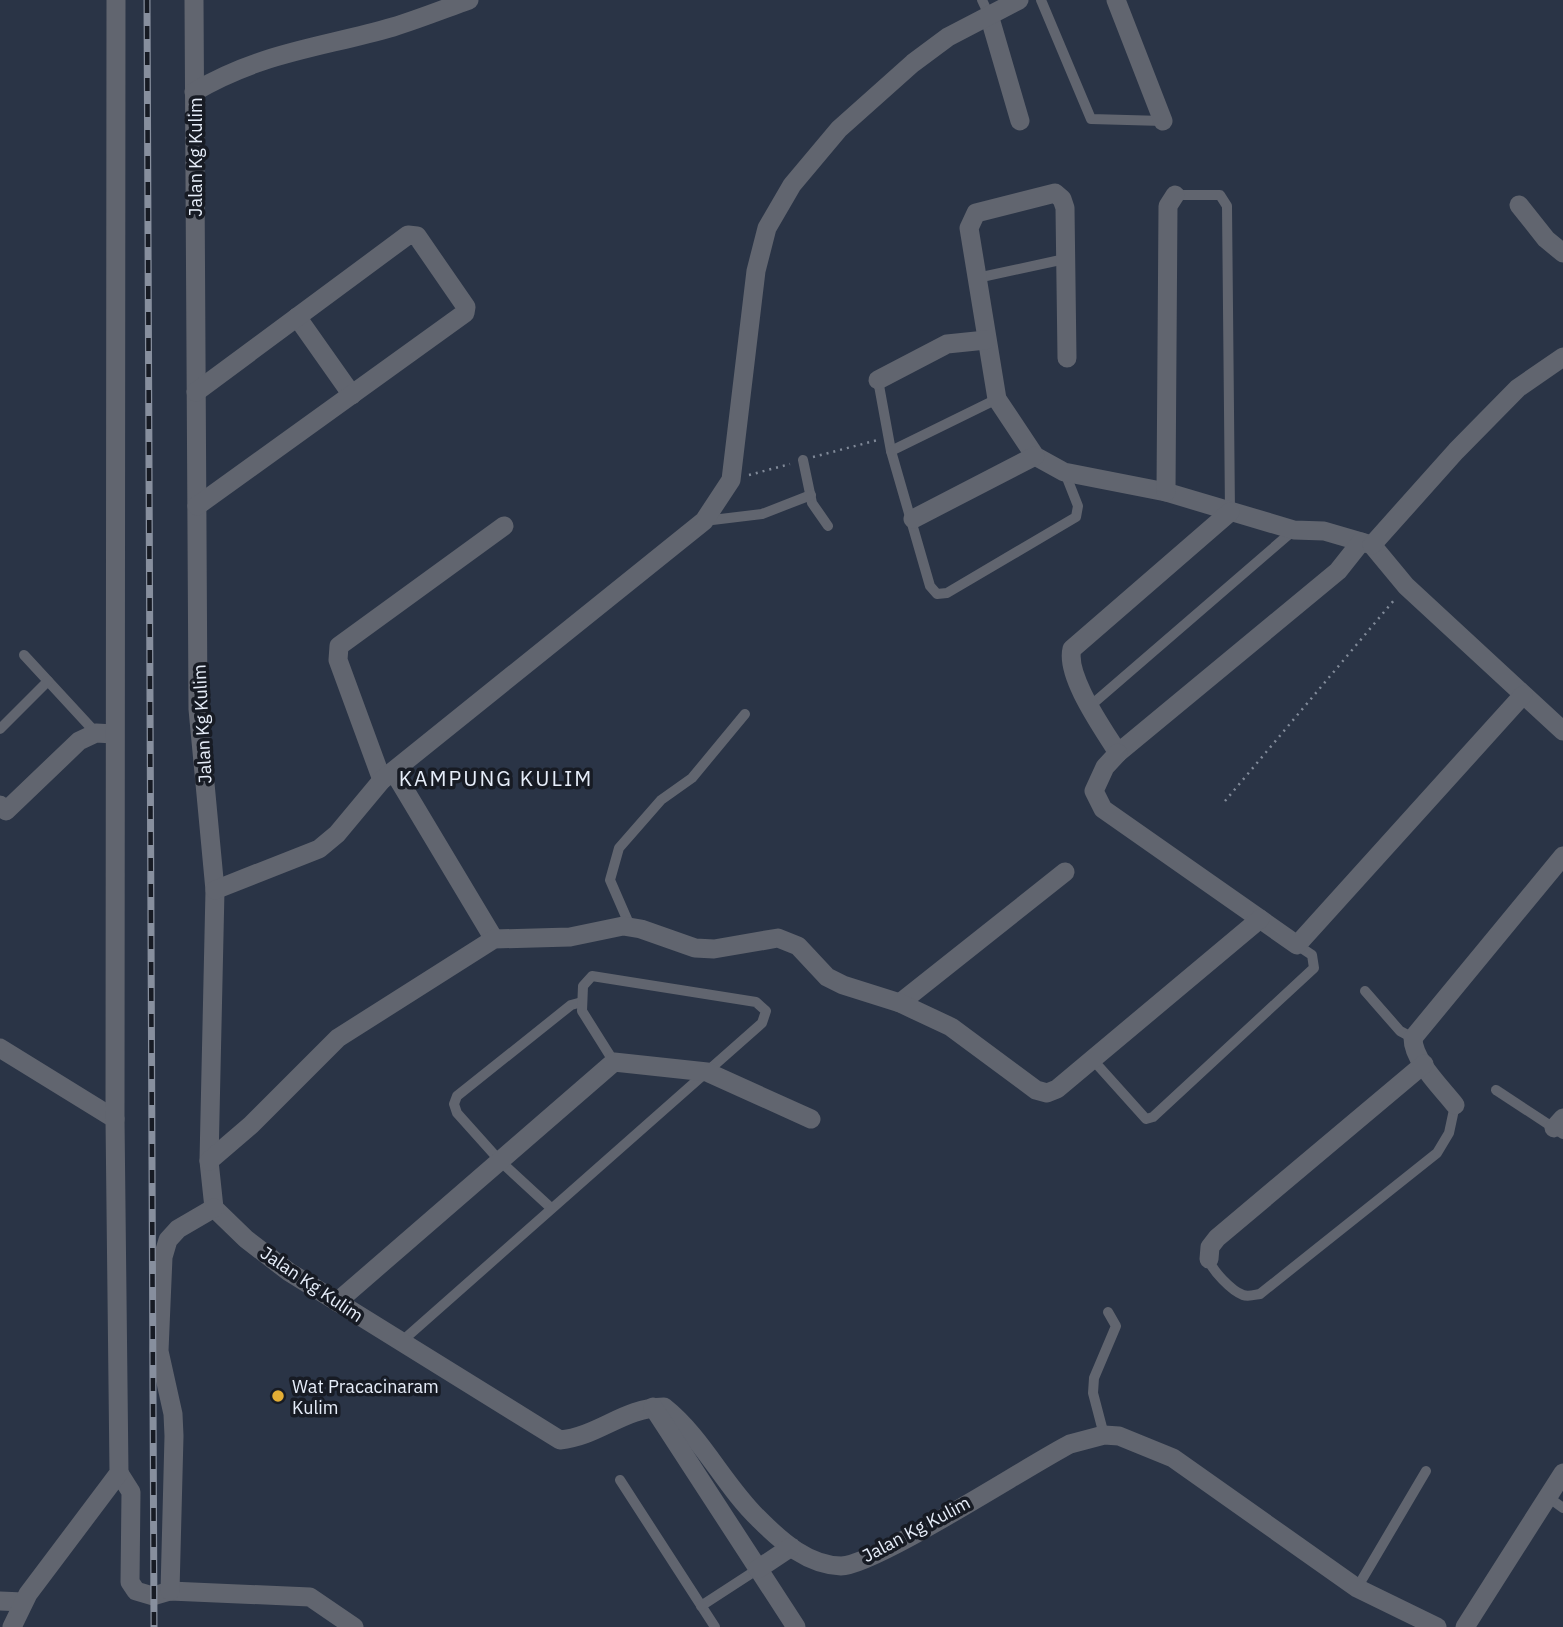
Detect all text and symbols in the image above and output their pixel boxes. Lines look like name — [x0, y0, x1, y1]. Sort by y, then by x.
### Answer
street label: Jalan Kg Kulim — [184, 97, 207, 217]
street label: Jalan Kg Kulim — [187, 664, 217, 784]
district label: KAMPUNG KULIM — [399, 764, 593, 792]
street label: Jalan Kg Kulim — [256, 1241, 368, 1327]
place label: Wat Pracacinaram Kulim — [292, 1375, 439, 1419]
marker: Wat Pracacinaram Kulim — [270, 1388, 286, 1404]
street label: Jalan Kg Kulim — [858, 1491, 974, 1567]

